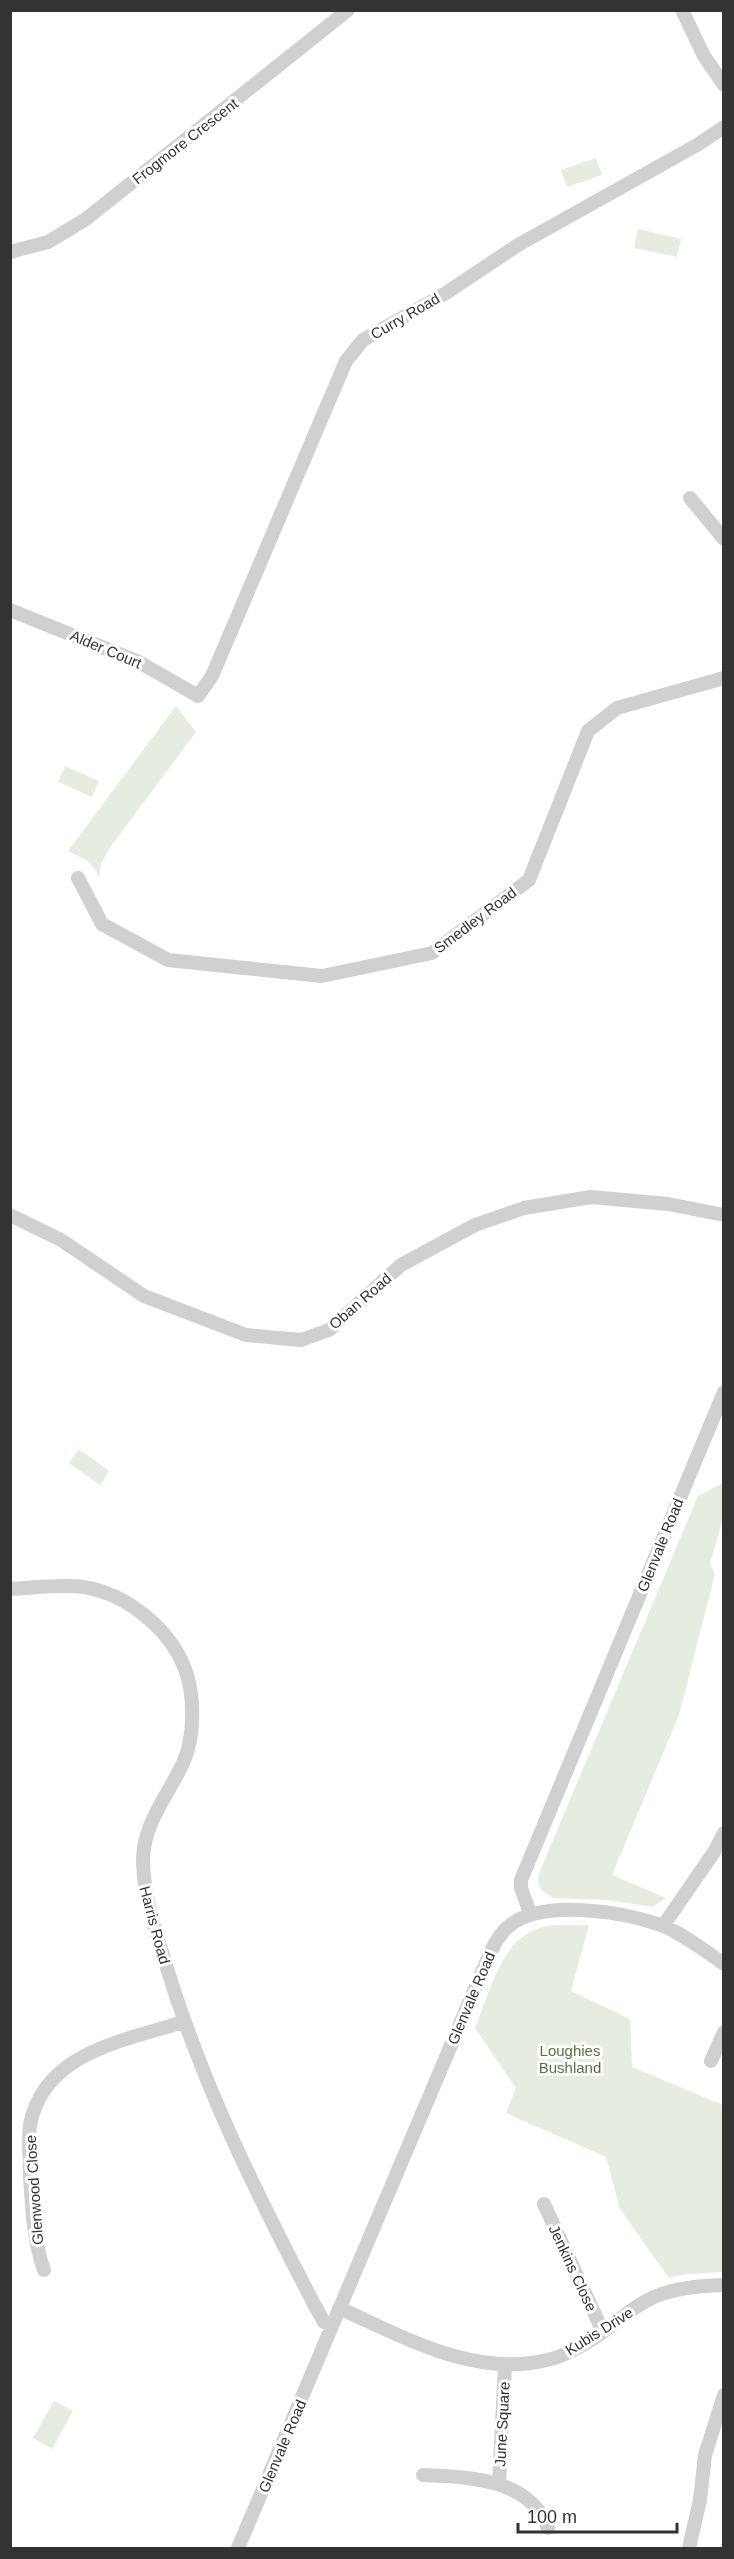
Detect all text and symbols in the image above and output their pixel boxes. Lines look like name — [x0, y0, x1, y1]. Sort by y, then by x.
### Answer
street label: Frogmore Crescent — [129, 94, 242, 187]
street label: Curry Road — [368, 289, 442, 343]
street label: Alder Court — [68, 626, 145, 672]
street label: Smedley Road — [431, 884, 519, 956]
street label: Oban Road — [325, 1269, 395, 1333]
street label: Glenvale Road — [634, 1496, 686, 1594]
street label: Harris Road — [136, 1884, 174, 1966]
street label: Glenvale Road — [444, 1949, 498, 2047]
park label: Loughies Bushland — [539, 2042, 601, 2076]
street label: Glenwood Close — [22, 2135, 46, 2245]
street label: Jenkins Close — [546, 2222, 600, 2314]
street label: Kubis Drive — [562, 2303, 636, 2359]
street label: June Square — [491, 2381, 513, 2467]
street label: Glenvale Road — [255, 2397, 309, 2495]
scale bar — [518, 2496, 677, 2534]
text: 100 m — [527, 2507, 577, 2527]

